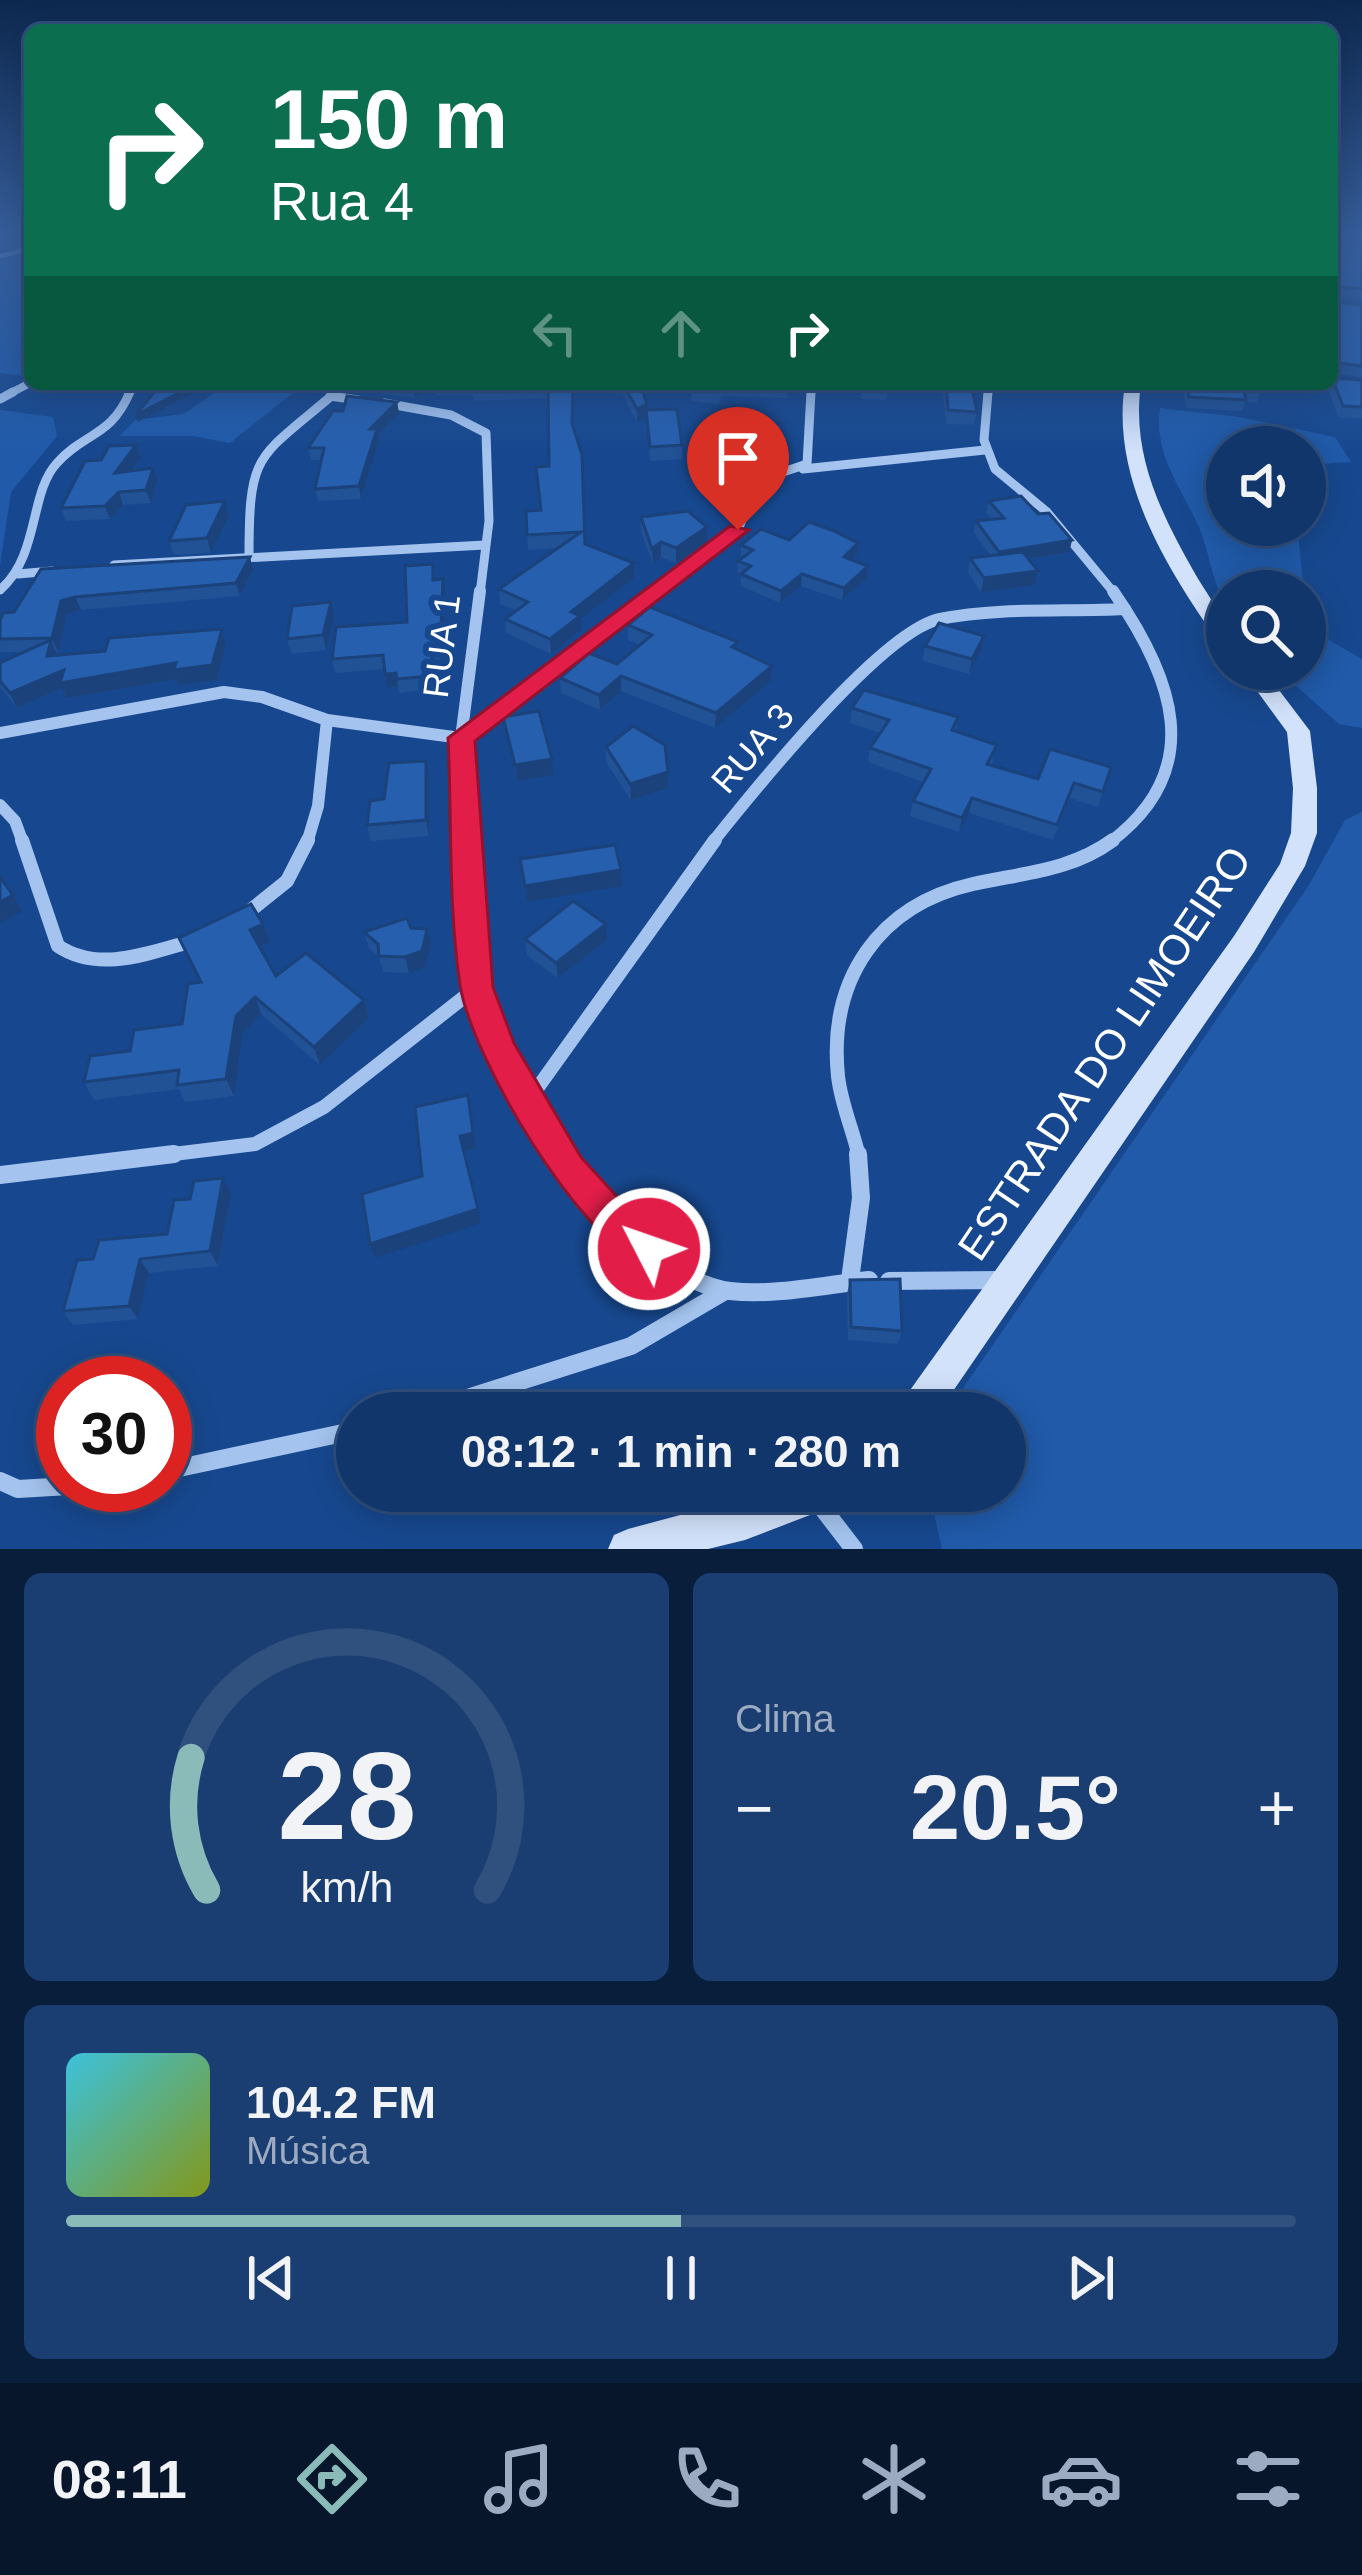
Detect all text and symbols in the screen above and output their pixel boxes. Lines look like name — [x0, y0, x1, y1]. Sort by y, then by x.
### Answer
icon: right — [72, 72, 228, 228]
text: 150 m — [270, 72, 508, 166]
text: Rua 4 — [270, 171, 414, 231]
icon: left — [522, 300, 588, 366]
icon: ahead — [648, 300, 714, 366]
icon: right — [774, 300, 840, 366]
pin — [687, 407, 789, 530]
icon: arrive — [705, 425, 771, 491]
map controls — [1206, 426, 1326, 690]
button: sound — [1206, 426, 1326, 546]
button: search — [1206, 570, 1326, 690]
street label: RUA 1 — [415, 592, 468, 700]
street label: RUA 3 — [703, 696, 802, 801]
street label: ESTRADA DO LIMOEIRO — [949, 838, 1260, 1269]
position arrow — [586, 1186, 712, 1312]
speed limit sign: 30 — [36, 1356, 192, 1512]
text: 08:12 · 1 min · 280 m — [461, 1426, 901, 1477]
text: Clima — [735, 1697, 835, 1740]
text: 28 — [277, 1726, 416, 1865]
text: 20.5° — [910, 1758, 1121, 1858]
text: − — [735, 1771, 774, 1845]
text: + — [1257, 1771, 1296, 1845]
text: km/h — [300, 1863, 393, 1911]
text: 104.2 FM — [246, 2077, 436, 2128]
text: Música — [246, 2129, 370, 2172]
icon: previous — [238, 2245, 304, 2311]
icon: pause — [648, 2245, 714, 2311]
icon: next — [1058, 2245, 1124, 2311]
icon: directions — [290, 2437, 374, 2521]
icon: music — [477, 2437, 561, 2521]
icon: phone — [665, 2437, 749, 2521]
icon: climate — [852, 2437, 936, 2521]
icon: car — [1039, 2437, 1123, 2521]
icon: filters — [1226, 2437, 1310, 2521]
text: 08:11 — [52, 2449, 187, 2509]

